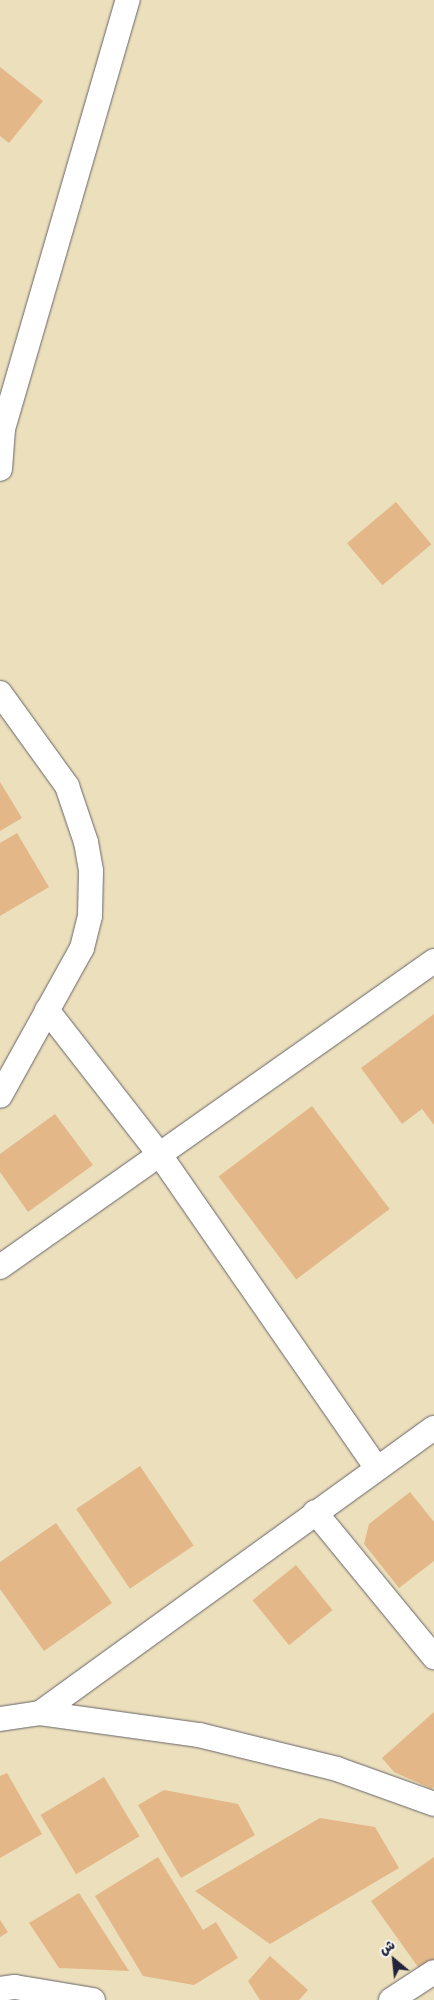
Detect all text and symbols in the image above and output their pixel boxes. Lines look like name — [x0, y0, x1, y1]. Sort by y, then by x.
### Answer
text: ش — [375, 1934, 398, 1958]
north arrow — [369, 1935, 419, 1985]

